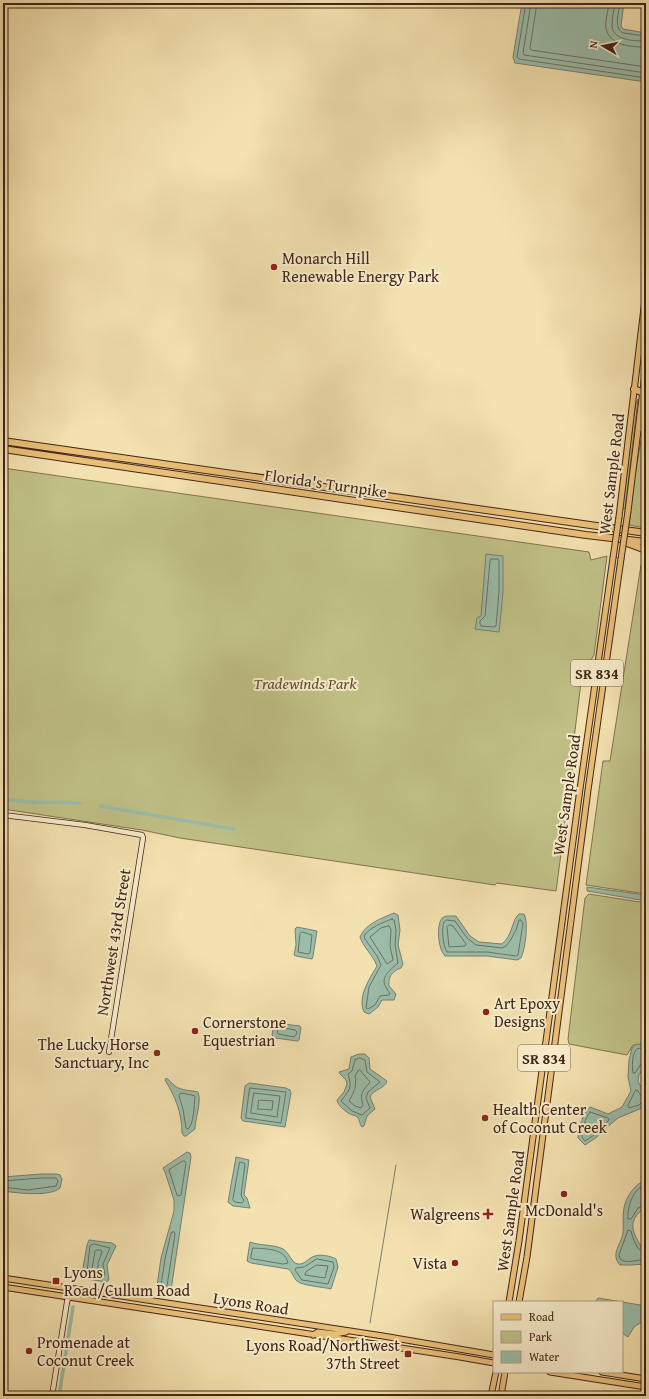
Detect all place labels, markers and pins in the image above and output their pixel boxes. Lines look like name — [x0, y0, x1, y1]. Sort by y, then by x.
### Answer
place label: Monarch Hill Renewable Energy Park — [282, 246, 440, 288]
marker: Monarch Hill Renewable Energy Park — [269, 262, 279, 272]
place label: Art Epoxy Designs — [494, 991, 560, 1033]
marker: Art Epoxy Designs — [481, 1007, 491, 1017]
place label: Cornerstone Equestrian — [203, 1010, 286, 1052]
marker: Cornerstone Equestrian — [190, 1026, 200, 1036]
place label: The Lucky Horse Sanctuary, Inc — [38, 1032, 149, 1074]
marker: The Lucky Horse Sanctuary, Inc — [152, 1048, 162, 1058]
place label: Health Center of Coconut Creek — [493, 1097, 608, 1139]
marker: Health Center of Coconut Creek — [480, 1113, 490, 1123]
marker: McDonald's — [559, 1189, 569, 1199]
place label: McDonald's — [525, 1198, 603, 1222]
place label: Walgreens — [410, 1202, 480, 1226]
marker: Walgreens — [483, 1209, 493, 1219]
place label: Vista — [412, 1251, 447, 1275]
marker: Vista — [450, 1258, 460, 1268]
place label: Lyons Road/Cullum Road — [64, 1260, 191, 1302]
marker: Lyons Road/Cullum Road — [51, 1276, 61, 1286]
place label: Promenade at Coconut Creek — [37, 1330, 135, 1372]
place label: Lyons Road/Northwest 37th Street — [246, 1333, 400, 1375]
marker: Promenade at Coconut Creek — [24, 1346, 34, 1356]
marker: Lyons Road/Northwest 37th Street — [403, 1349, 413, 1359]

